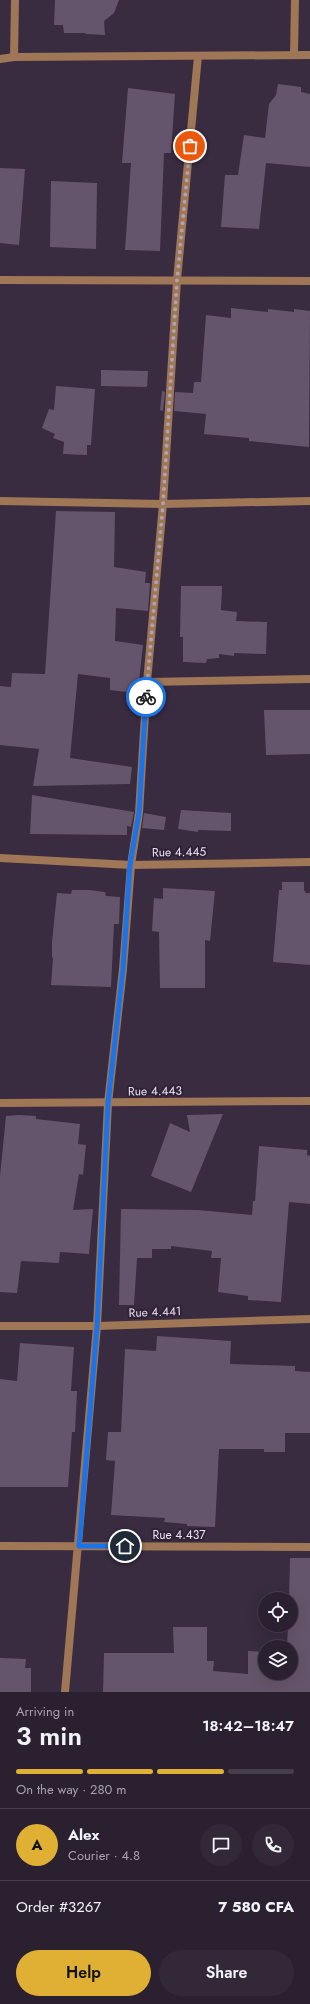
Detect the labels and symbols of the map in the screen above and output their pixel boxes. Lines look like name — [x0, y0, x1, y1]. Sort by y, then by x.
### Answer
pin — [173, 129, 207, 163]
courier — [126, 677, 166, 717]
street label: Rue 4.445 — [152, 843, 206, 861]
street label: Rue 4.443 — [128, 1082, 183, 1100]
street label: Rue 4.441 — [128, 1302, 182, 1322]
street label: Rue 4.437 — [152, 1526, 206, 1544]
pin — [108, 1529, 142, 1563]

